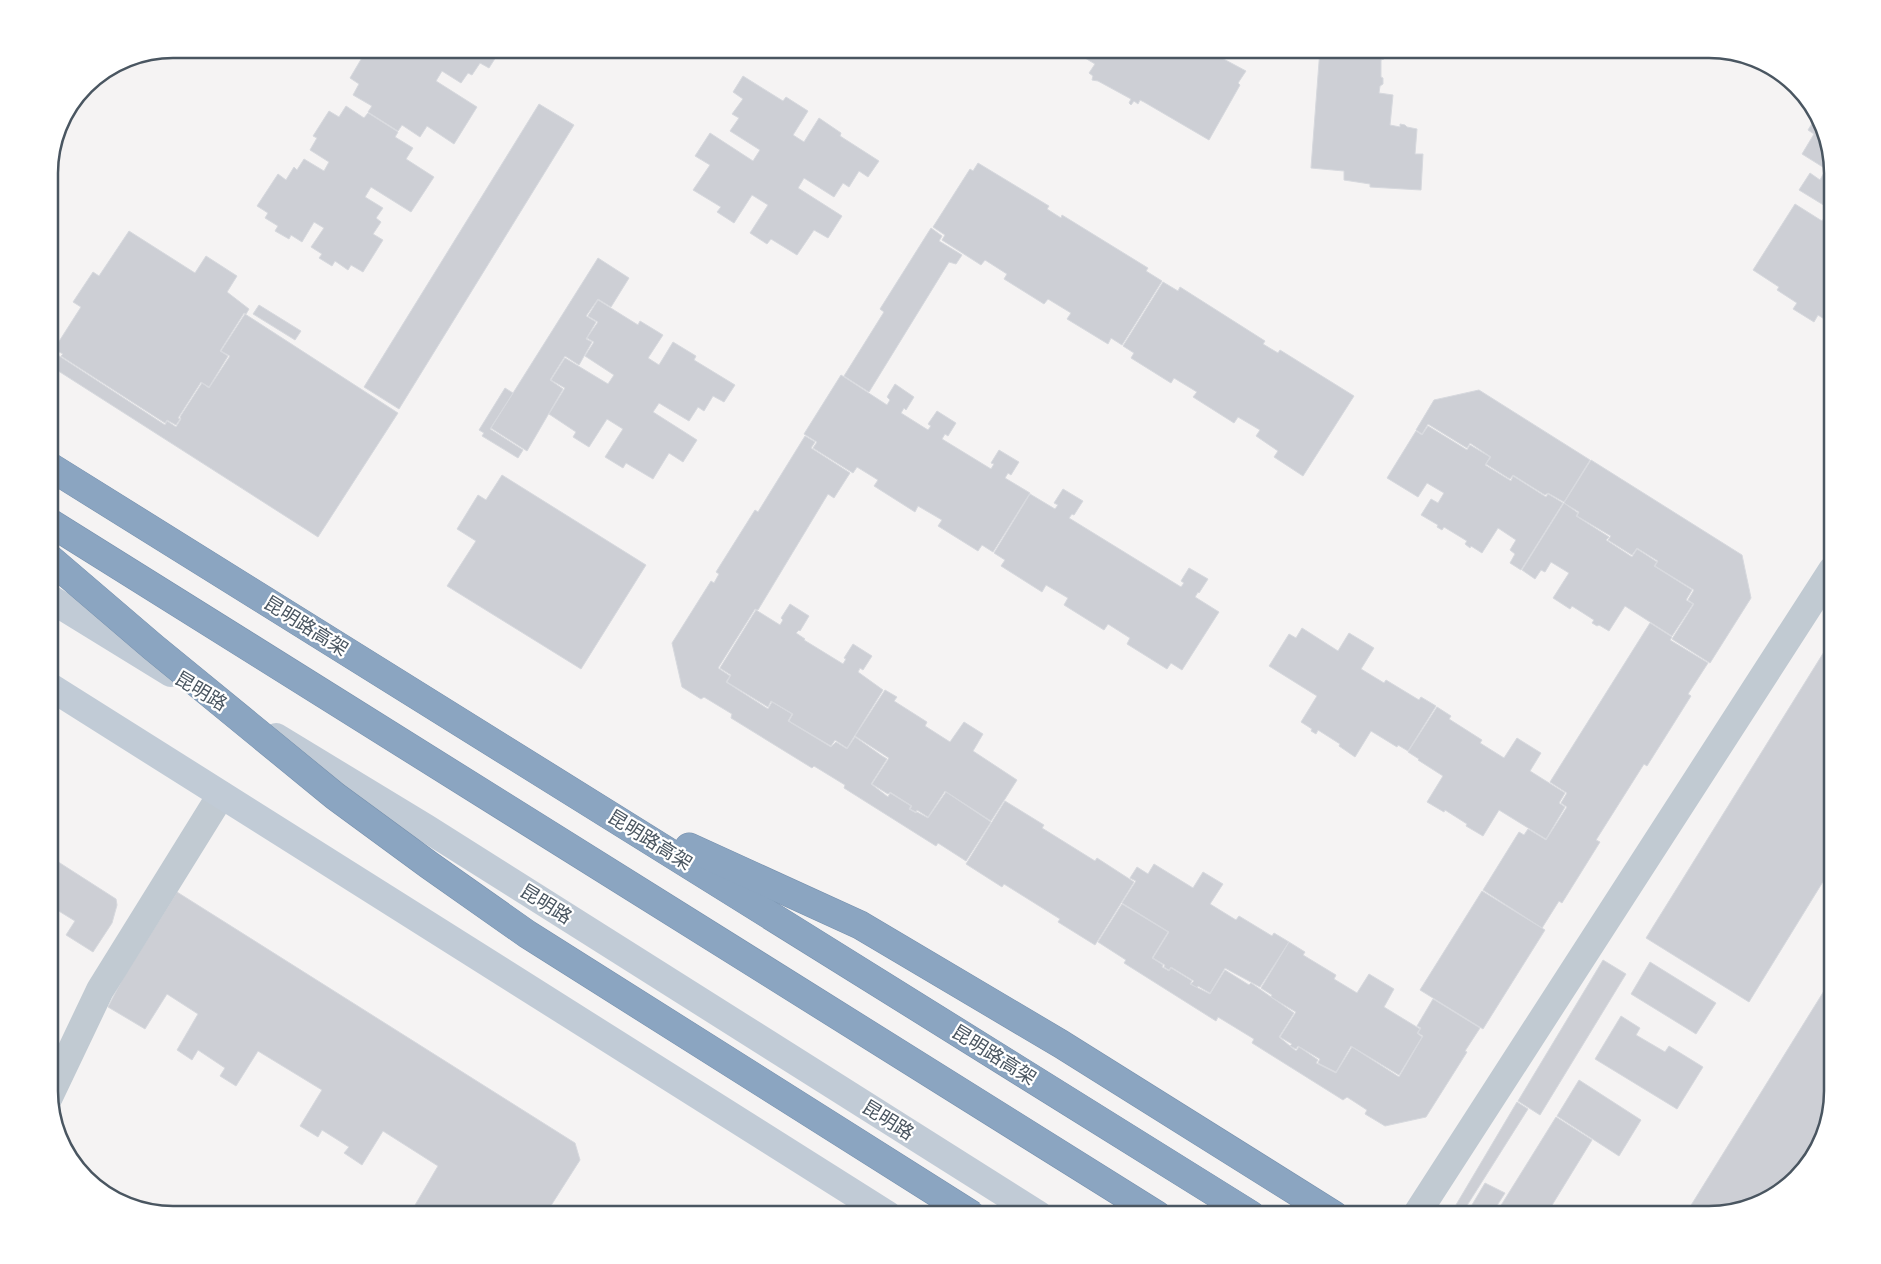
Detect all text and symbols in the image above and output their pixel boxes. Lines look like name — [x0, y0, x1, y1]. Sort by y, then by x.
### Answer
street label: 昆明路高架 — [260, 591, 352, 661]
street label: 昆明路 — [171, 666, 231, 716]
street label: 昆明路高架 — [604, 805, 696, 875]
street label: 昆明路 — [516, 879, 576, 929]
street label: 昆明路高架 — [948, 1020, 1040, 1090]
street label: 昆明路 — [858, 1095, 918, 1145]

